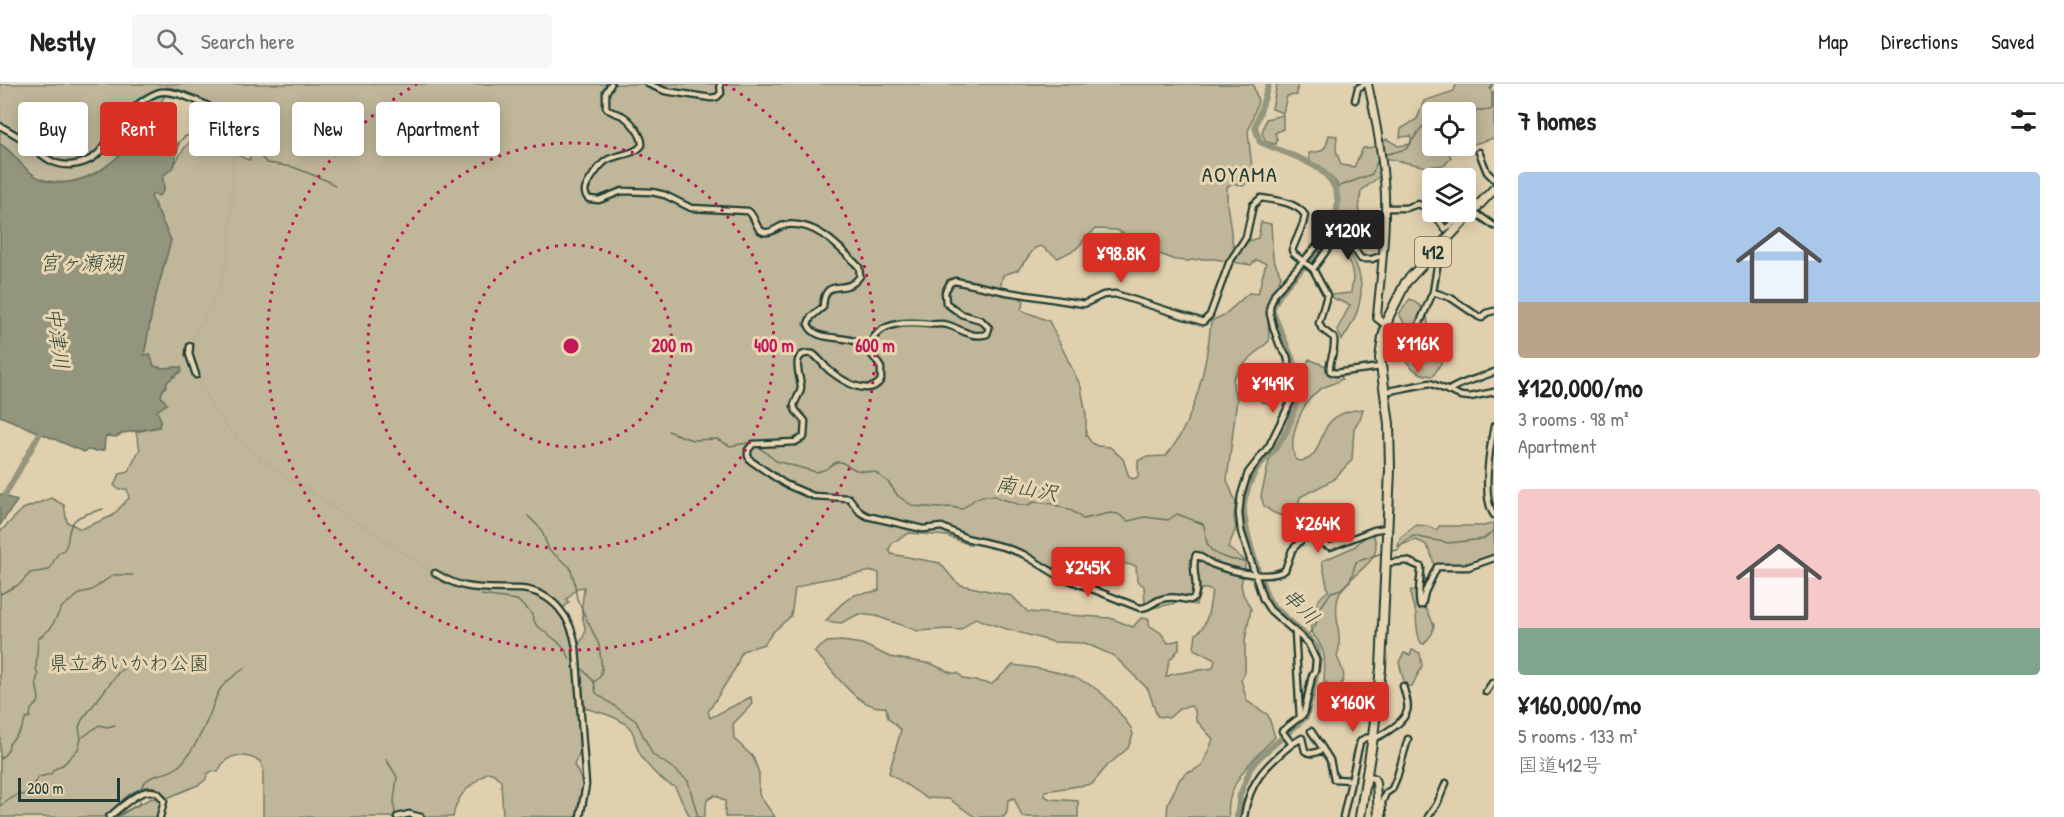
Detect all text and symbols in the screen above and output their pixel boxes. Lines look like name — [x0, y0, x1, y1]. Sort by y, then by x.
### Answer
search box — [132, 14, 552, 68]
text: Nestly — [30, 22, 96, 60]
icon: search — [153, 25, 186, 58]
text: Search here — [201, 26, 295, 56]
text: Map — [1818, 27, 1848, 56]
text: Directions — [1881, 27, 1958, 56]
text: Saved — [1991, 27, 2034, 56]
chip: Buy — [18, 102, 88, 156]
chip: Rent — [100, 102, 177, 156]
chip: Filters — [189, 102, 280, 156]
chip: New — [292, 102, 364, 156]
chip: Apartment — [376, 102, 500, 156]
map controls — [1422, 102, 1476, 222]
button: locate — [1422, 102, 1476, 156]
text: 7 homes — [1518, 103, 1596, 138]
icon: filters — [2007, 104, 2040, 137]
district label: AOYAMA — [1202, 159, 1278, 189]
button: layers — [1422, 168, 1476, 222]
pin: ¥120K — [1306, 210, 1390, 261]
icon: home — [1725, 211, 1833, 319]
text: ¥120K — [1325, 216, 1371, 243]
pin: ¥98.8K — [1072, 233, 1170, 284]
road number: 412 — [1415, 237, 1451, 267]
text: ¥98.8K — [1097, 239, 1145, 266]
water label: 宮ヶ瀬湖 — [39, 248, 125, 277]
water label: 中津川 — [39, 305, 77, 371]
pin: ¥116K — [1376, 323, 1460, 374]
text: ¥116K — [1397, 329, 1439, 356]
text: 200 m — [652, 333, 692, 358]
text: 400 m — [754, 333, 794, 358]
text: 600 m — [855, 333, 895, 358]
centre of rings — [561, 336, 581, 356]
pin: ¥149K — [1231, 363, 1315, 414]
text: ¥149K — [1252, 369, 1294, 396]
text: ¥120,000/mo — [1518, 370, 1643, 405]
text: 3 rooms · 98 m² — [1518, 405, 1629, 432]
text: Apartment — [1518, 432, 1596, 459]
water label: 南山沢 — [993, 468, 1062, 508]
pin: ¥264K — [1276, 503, 1360, 554]
text: ¥264K — [1296, 509, 1340, 536]
icon: home — [1725, 528, 1833, 636]
pin: ¥245K — [1046, 547, 1130, 598]
text: ¥245K — [1065, 553, 1111, 580]
water label: 串川 — [1276, 581, 1326, 631]
park label: 県立あいかわ公園 — [49, 649, 209, 676]
pin: ¥160K — [1311, 682, 1395, 733]
text: ¥160,000/mo — [1518, 687, 1641, 722]
text: ¥160K — [1331, 688, 1375, 715]
text: 5 rooms · 133 m² — [1518, 722, 1637, 749]
text: 国道412号 — [1518, 751, 1602, 778]
scale bar — [18, 775, 120, 802]
text: 200 m — [27, 777, 63, 799]

